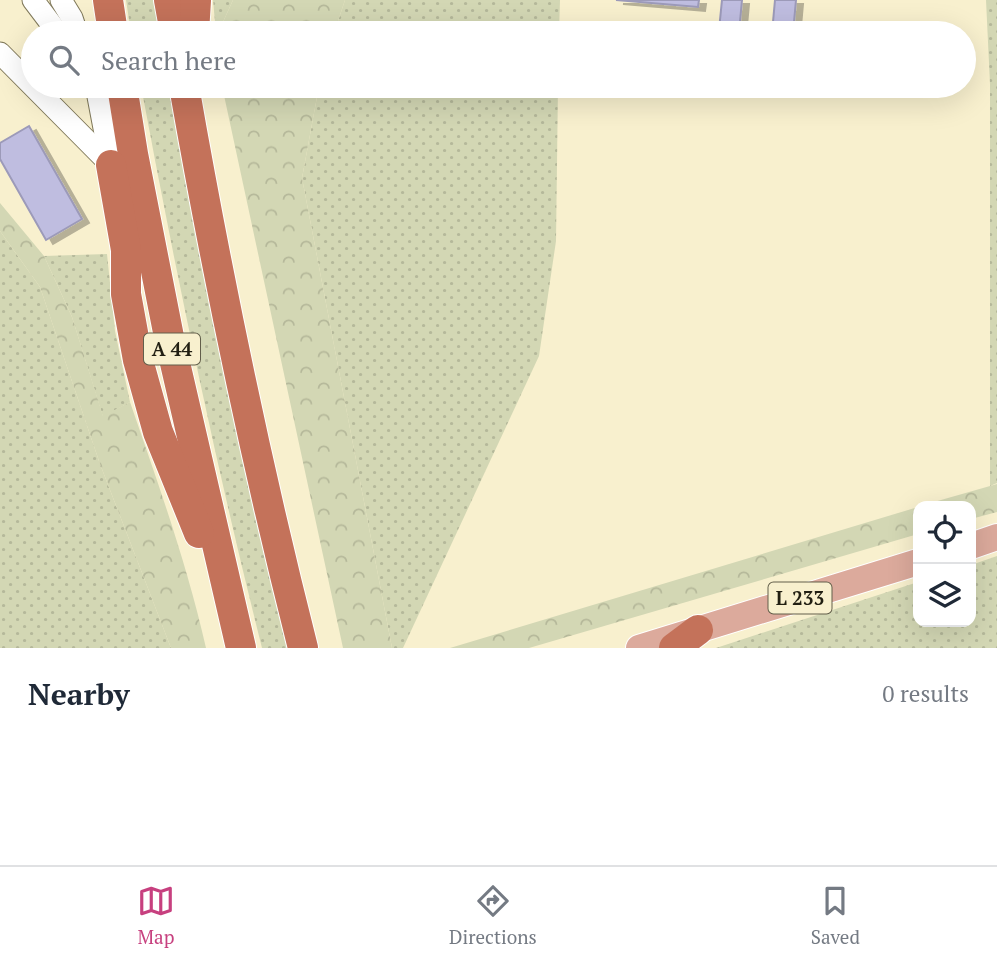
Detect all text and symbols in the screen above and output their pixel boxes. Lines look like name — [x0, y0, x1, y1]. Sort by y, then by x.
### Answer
search box — [21, 21, 976, 98]
icon: search — [45, 41, 83, 79]
text: Search here — [101, 43, 236, 77]
road number: A 44 — [144, 334, 200, 364]
map controls — [913, 501, 976, 627]
button: locate — [913, 501, 976, 564]
button: layers — [913, 564, 976, 627]
road number: L 233 — [768, 582, 832, 614]
text: Nearby — [28, 674, 130, 714]
text: 0 results — [882, 678, 969, 709]
tab: Map — [137, 882, 175, 949]
tab: Directions — [449, 882, 537, 949]
tab: Saved — [811, 882, 860, 949]

